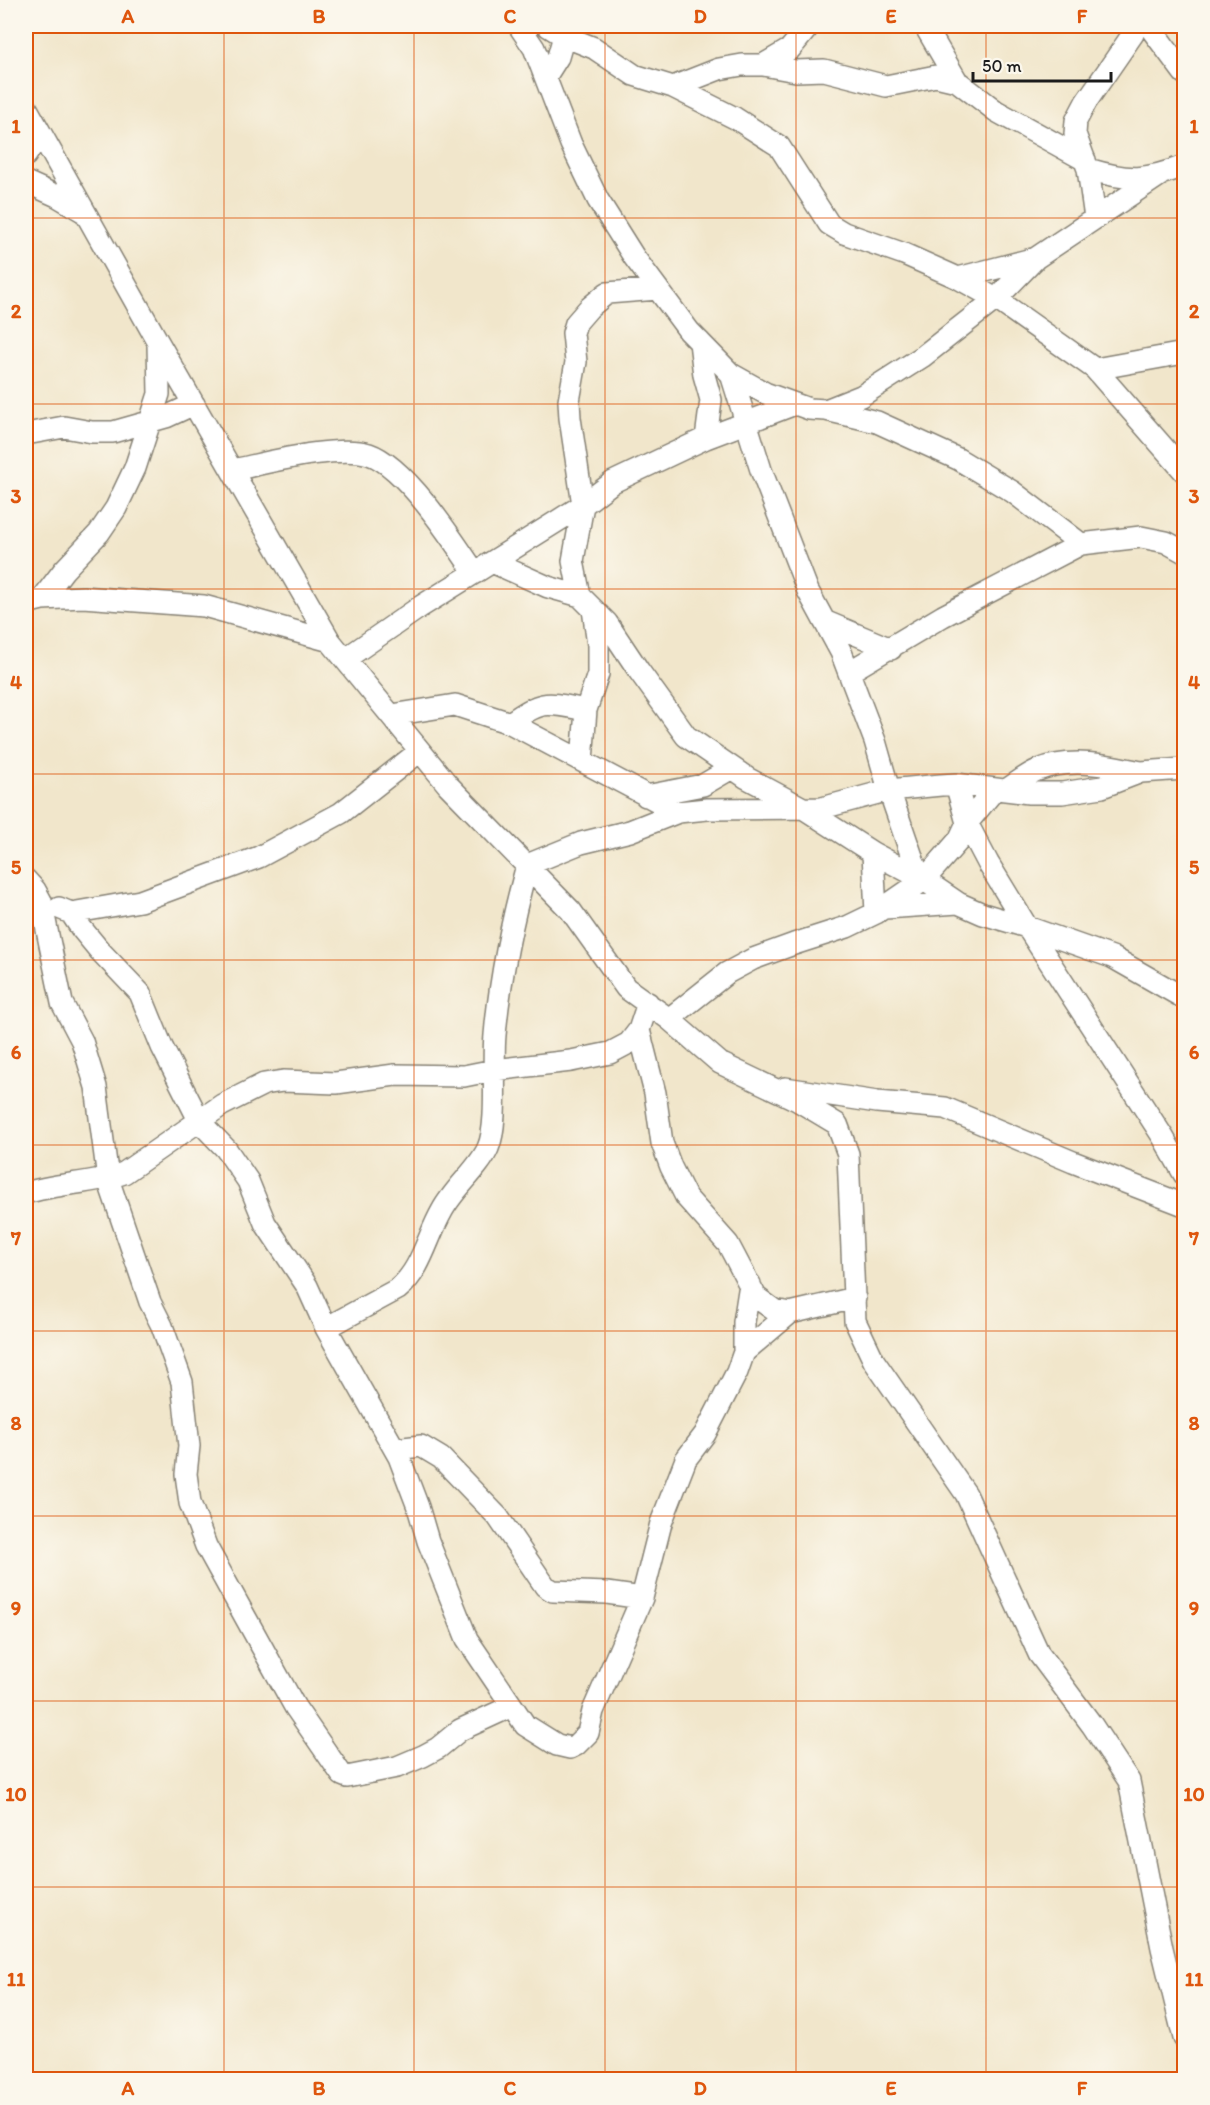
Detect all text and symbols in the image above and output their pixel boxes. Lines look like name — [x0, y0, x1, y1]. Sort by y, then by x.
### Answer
text: A — [121, 4, 135, 28]
text: B — [313, 4, 326, 28]
text: C — [504, 4, 517, 28]
text: D — [693, 4, 707, 28]
text: E — [885, 4, 897, 28]
text: F — [1077, 4, 1088, 28]
scale bar — [973, 45, 1111, 83]
text: 50 m — [982, 55, 1022, 77]
text: 1 — [11, 114, 21, 138]
text: 1 — [1189, 114, 1199, 138]
text: 2 — [11, 299, 22, 323]
text: 2 — [1189, 299, 1200, 323]
text: 3 — [11, 484, 22, 508]
text: 3 — [1189, 484, 1200, 508]
text: 4 — [10, 670, 22, 694]
text: 4 — [1188, 670, 1200, 694]
text: 5 — [11, 855, 22, 879]
text: 5 — [1189, 855, 1200, 879]
text: 6 — [11, 1040, 22, 1064]
text: 6 — [1189, 1040, 1200, 1064]
text: 7 — [10, 1226, 21, 1250]
text: 7 — [1188, 1226, 1199, 1250]
text: 8 — [11, 1411, 22, 1435]
text: 8 — [1189, 1411, 1200, 1435]
text: 9 — [11, 1596, 21, 1620]
text: 9 — [1189, 1596, 1199, 1620]
text: 10 — [5, 1782, 27, 1806]
text: 10 — [1183, 1782, 1205, 1806]
text: 11 — [7, 1967, 26, 1991]
text: 11 — [1185, 1967, 1204, 1991]
text: A — [121, 2076, 135, 2100]
text: B — [313, 2076, 326, 2100]
text: C — [504, 2076, 517, 2100]
text: D — [693, 2076, 707, 2100]
text: E — [885, 2076, 897, 2100]
text: F — [1077, 2076, 1088, 2100]

